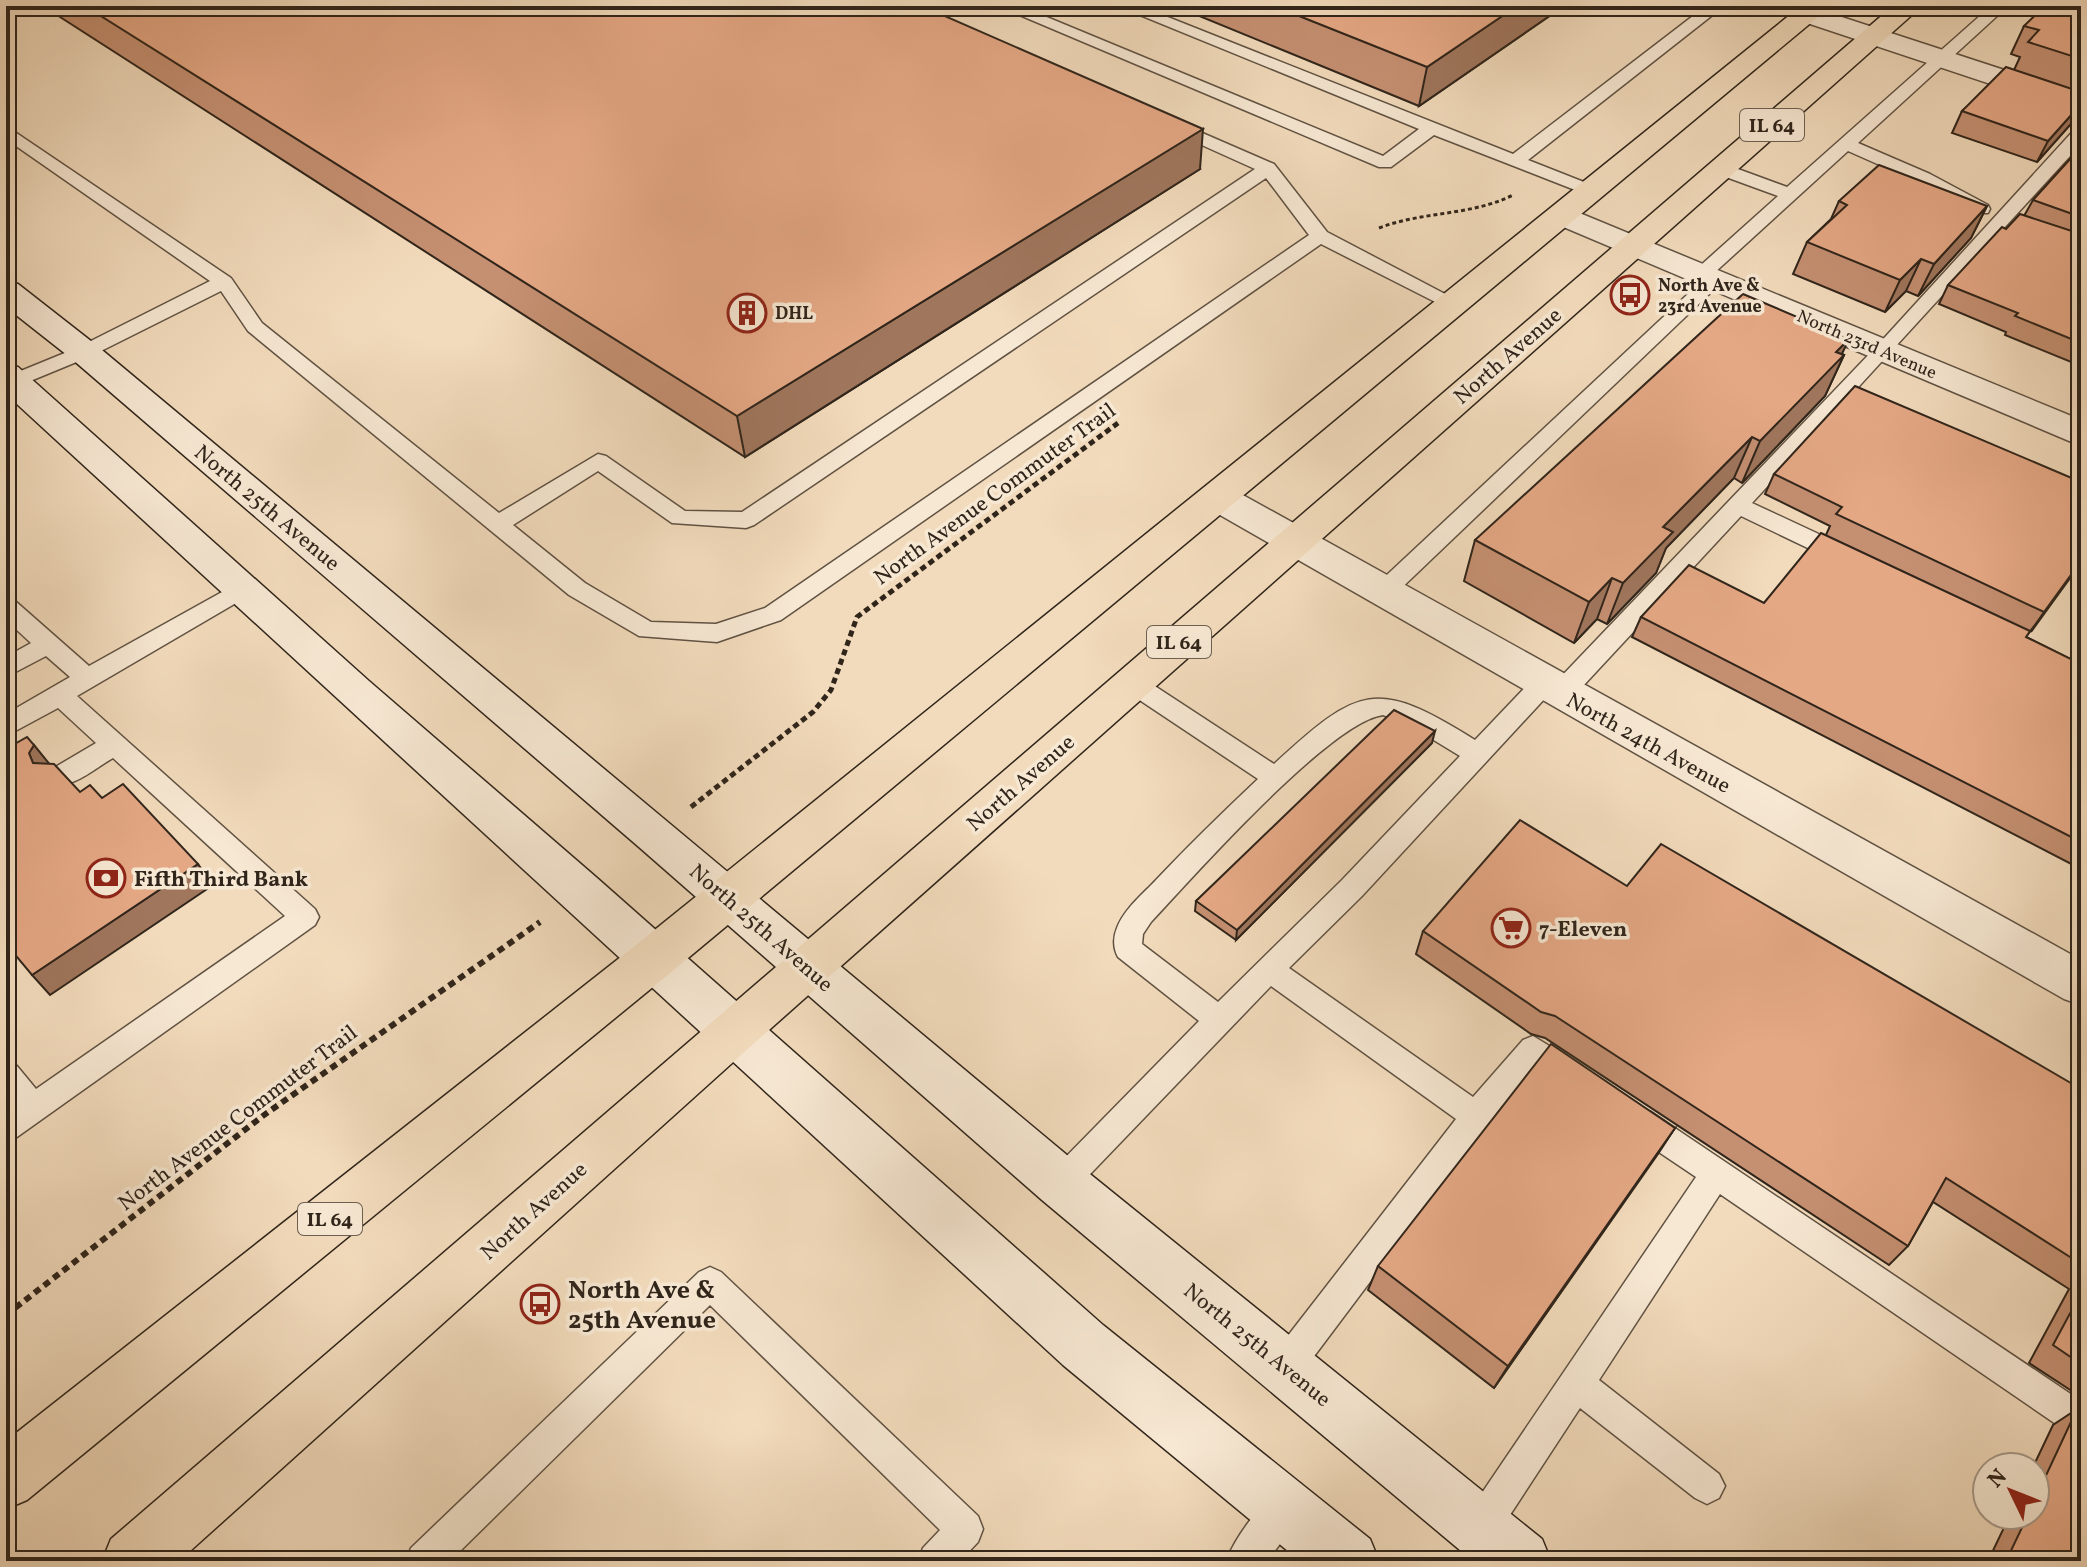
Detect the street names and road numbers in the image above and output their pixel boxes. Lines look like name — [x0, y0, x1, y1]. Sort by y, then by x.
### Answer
road number: IL 64 — [1740, 109, 1804, 141]
street label: North Avenue — [1448, 301, 1570, 413]
street label: North 23rd Avenue — [1793, 305, 1940, 386]
street label: North Avenue Commuter Trail — [868, 397, 1123, 594]
street label: North 25th Avenue — [187, 439, 346, 579]
road number: IL 64 — [1147, 626, 1211, 658]
street label: North 24th Avenue — [1560, 686, 1736, 802]
street label: North Avenue — [961, 728, 1083, 840]
street label: North 25th Avenue — [681, 857, 839, 1000]
street label: North Avenue Commuter Trail — [112, 1019, 365, 1219]
street label: North Avenue — [474, 1155, 595, 1268]
road number: IL 64 — [298, 1203, 362, 1235]
street label: North 25th Avenue — [1176, 1277, 1337, 1415]

